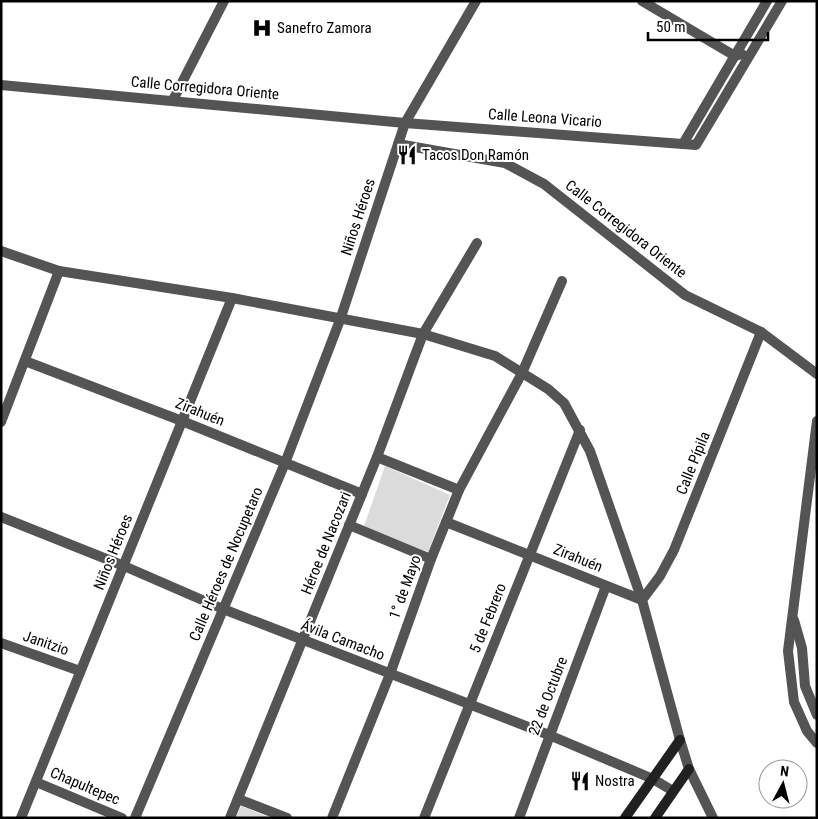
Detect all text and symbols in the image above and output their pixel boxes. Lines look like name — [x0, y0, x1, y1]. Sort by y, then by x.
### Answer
scale bar — [648, 10, 768, 42]
hospital icon: Sanefro Zamora — [251, 17, 273, 39]
text: 50 m — [656, 18, 686, 36]
place label: Sanefro Zamora — [277, 19, 372, 37]
street label: Calle Corregidora Oriente — [130, 73, 280, 103]
street label: Calle Leona Vicario — [487, 105, 603, 131]
restaurant icon: Tacos Don Ramón — [396, 144, 418, 166]
place label: Tacos Don Ramón — [422, 146, 529, 164]
street label: Niños Héroes — [337, 176, 379, 258]
street label: Calle Corregidora Oriente — [562, 176, 690, 282]
street label: Zirahuén — [173, 394, 227, 430]
street label: Calle Pípila — [672, 429, 714, 497]
street label: Calle Héroes de Nocupetaro — [185, 484, 267, 644]
street label: Héroe de Nacozari — [297, 489, 355, 597]
street label: Niños Héroes — [90, 511, 136, 592]
street label: Zirahuén — [551, 540, 605, 576]
street label: 1° de Mayo — [385, 553, 425, 621]
street label: 5 de Febrero — [466, 580, 510, 656]
street label: Ávila Camacho — [299, 616, 387, 664]
street label: Janitzio — [21, 627, 71, 659]
street label: 22 de Octubre — [525, 654, 571, 738]
north arrow — [758, 759, 808, 809]
street label: Chapultepec — [47, 763, 123, 809]
text: N — [779, 763, 790, 780]
restaurant icon: Nostra — [569, 770, 591, 792]
place label: Nostra — [595, 772, 635, 790]

